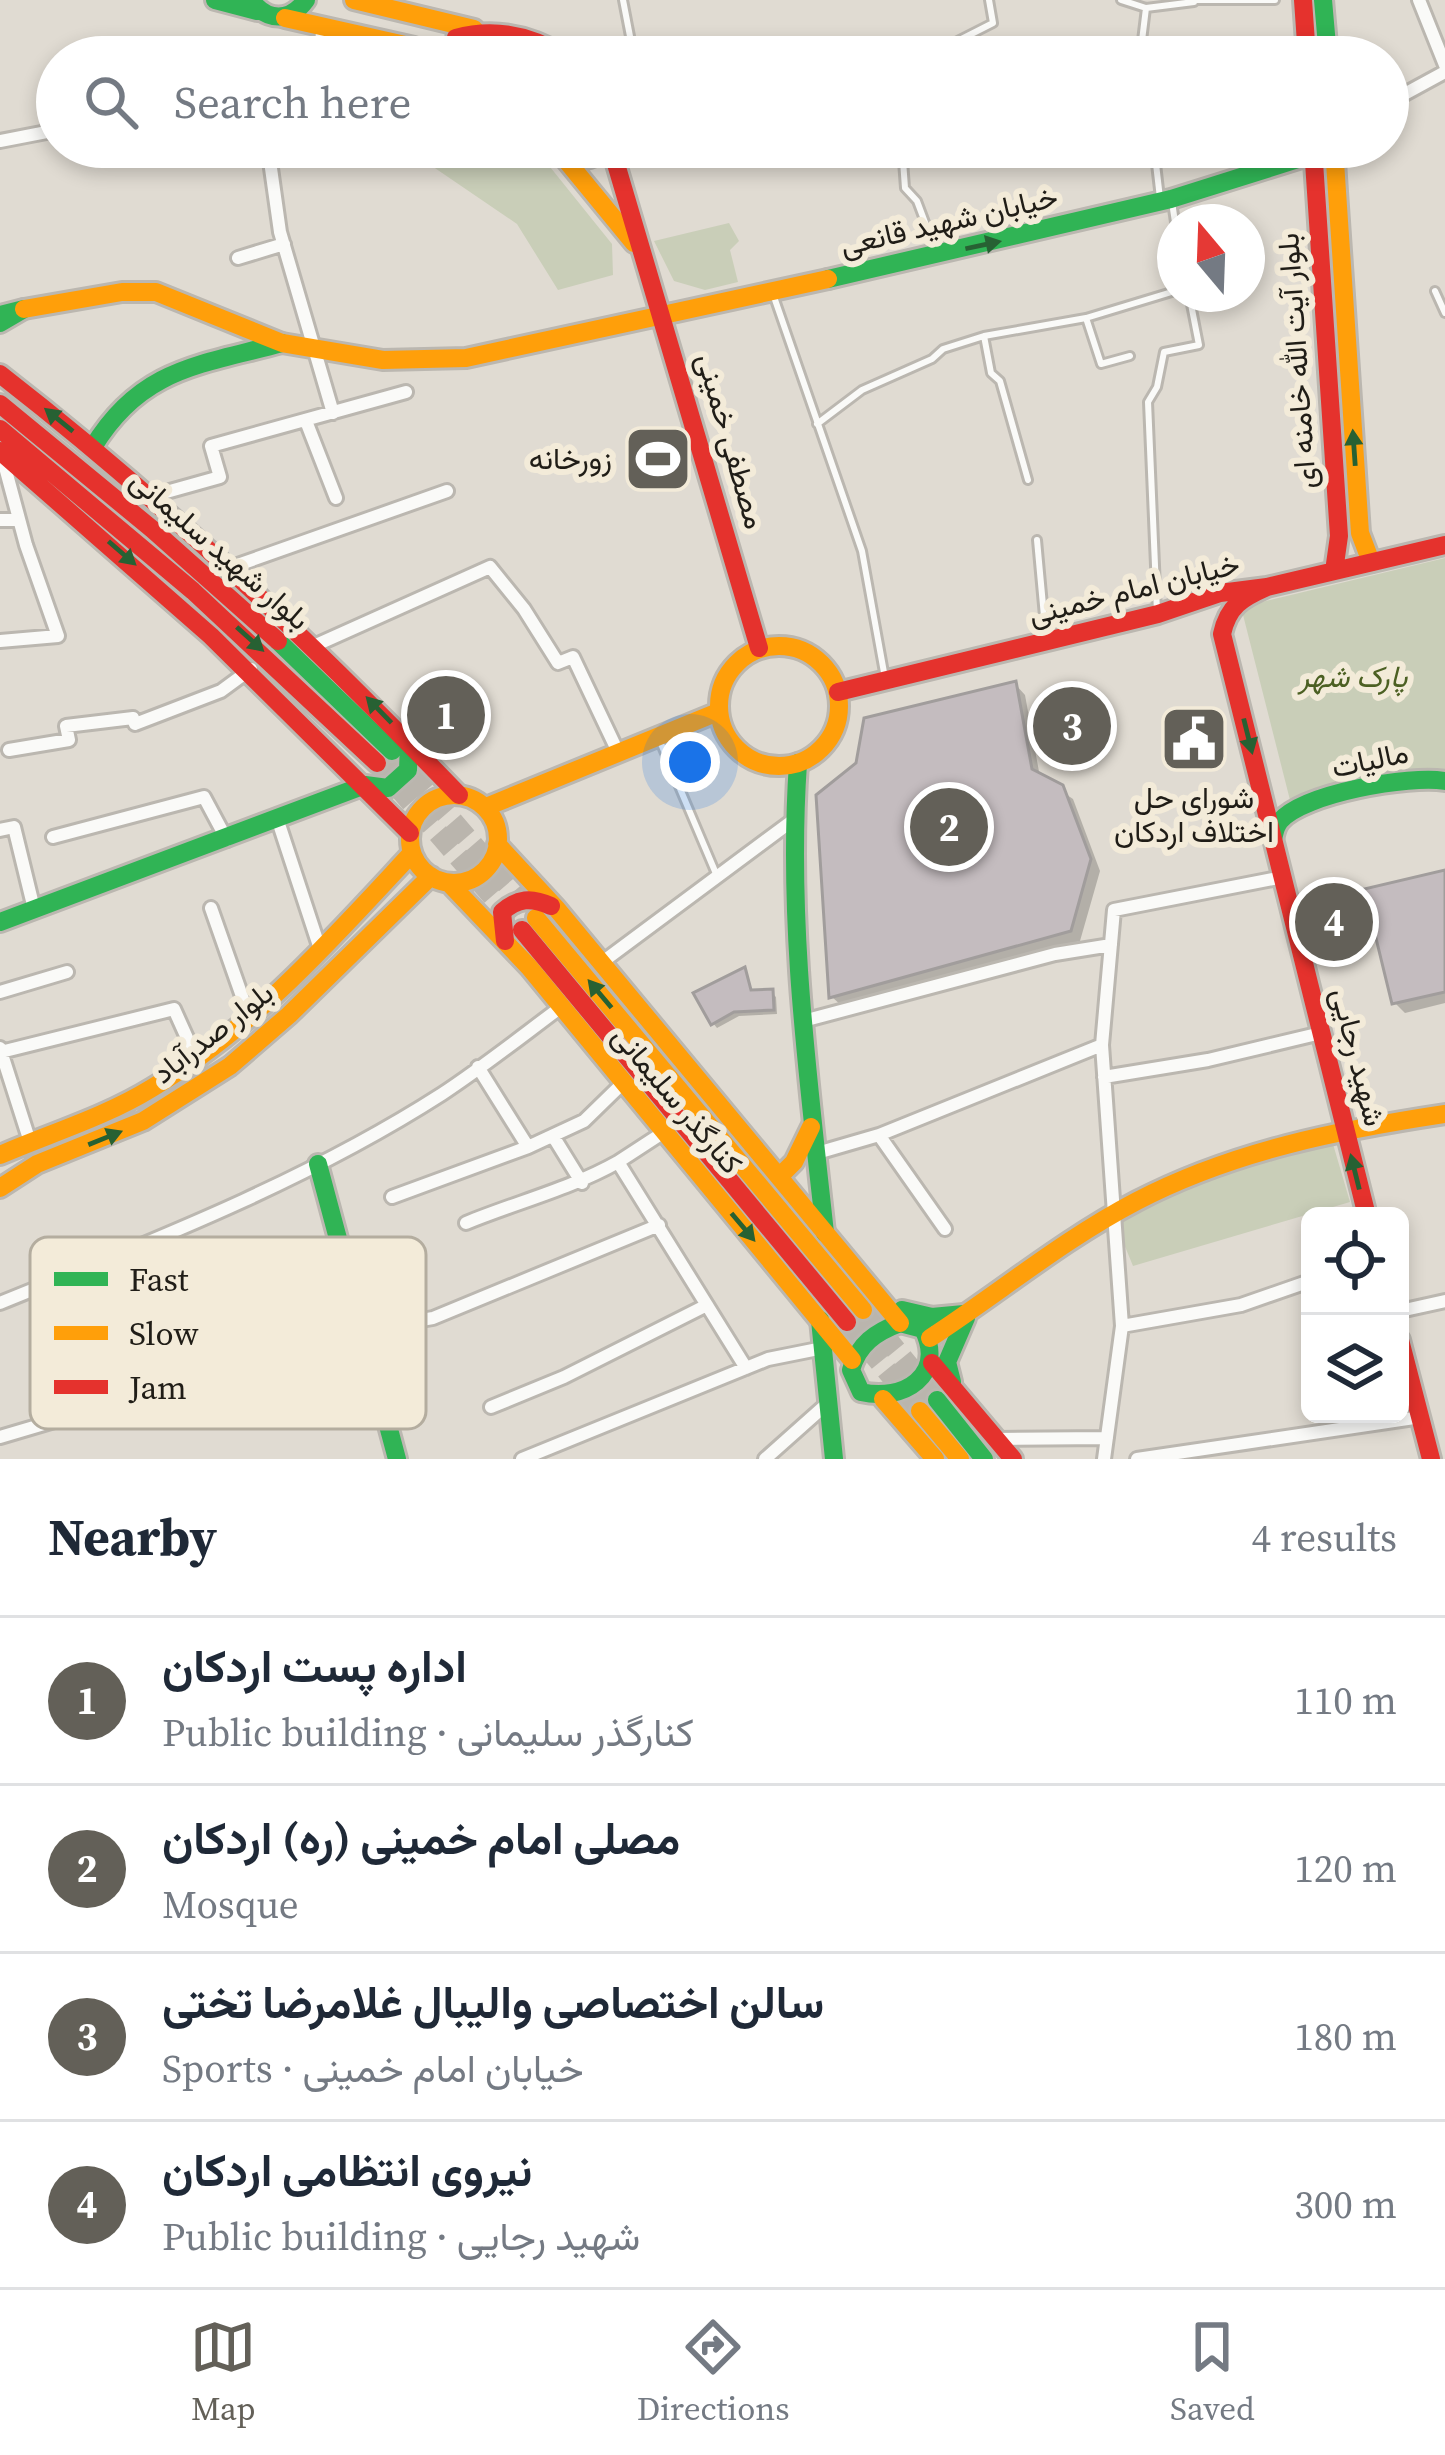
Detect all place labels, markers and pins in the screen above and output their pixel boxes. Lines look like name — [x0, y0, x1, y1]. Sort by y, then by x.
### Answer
sports icon: زورخانه — [623, 424, 693, 494]
place label: زورخانه — [529, 438, 612, 479]
pin: 1 — [407, 670, 485, 760]
pin: 3 — [1033, 681, 1111, 771]
public building icon: شورای حل اختلاف اردکان — [1159, 704, 1229, 774]
place label: شورای حل اختلاف اردکان — [1114, 777, 1274, 852]
pin: 2 — [910, 782, 988, 872]
pin: 4 — [1295, 877, 1373, 967]

